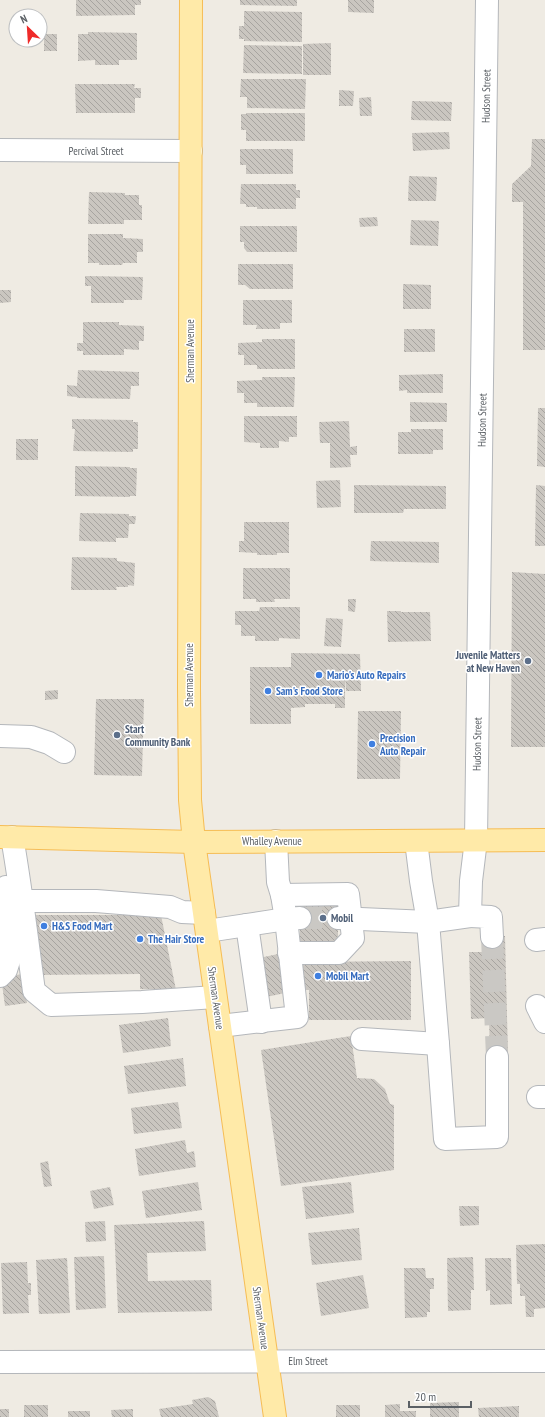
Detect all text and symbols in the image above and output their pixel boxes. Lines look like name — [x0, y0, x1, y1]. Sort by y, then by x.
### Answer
north arrow — [8, 8, 48, 48]
text: N — [18, 11, 29, 27]
street label: Hudson Street — [479, 69, 493, 123]
street label: Percival Street — [69, 144, 123, 158]
street label: Sherman Avenue — [183, 319, 197, 383]
street label: Hudson Street — [475, 393, 489, 447]
street label: Sherman Avenue — [182, 643, 196, 707]
place label: Juvenile Matters at New Haven — [455, 648, 520, 675]
marker: Juvenile Matters at New Haven — [523, 656, 533, 666]
place label: Mario's Auto Repairs — [327, 668, 406, 682]
marker: Mario's Auto Repairs — [314, 670, 324, 680]
place label: Sam's Food Store — [276, 684, 343, 698]
marker: Sam's Food Store — [263, 686, 273, 696]
street label: Hudson Street — [470, 717, 484, 771]
place label: Start Community Bank — [125, 722, 191, 749]
marker: Start Community Bank — [112, 730, 122, 740]
place label: Precision Auto Repair — [379, 731, 427, 758]
marker: Precision Auto Repair — [367, 739, 377, 749]
street label: Whalley Avenue — [242, 834, 302, 848]
place label: Mobil — [331, 911, 354, 925]
marker: Mobil — [318, 913, 328, 923]
place label: H&S Food Mart — [52, 919, 113, 933]
marker: H&S Food Mart — [39, 921, 49, 931]
place label: The Hair Store — [148, 932, 205, 946]
marker: The Hair Store — [135, 934, 145, 944]
street label: Sherman Avenue — [205, 966, 227, 1031]
place label: Mobil Mart — [326, 969, 370, 983]
marker: Mobil Mart — [313, 971, 323, 981]
street label: Sherman Avenue — [250, 1286, 272, 1351]
street label: Elm Street — [288, 1354, 328, 1368]
scale bar — [409, 1383, 471, 1409]
text: 20 m — [415, 1389, 436, 1404]

